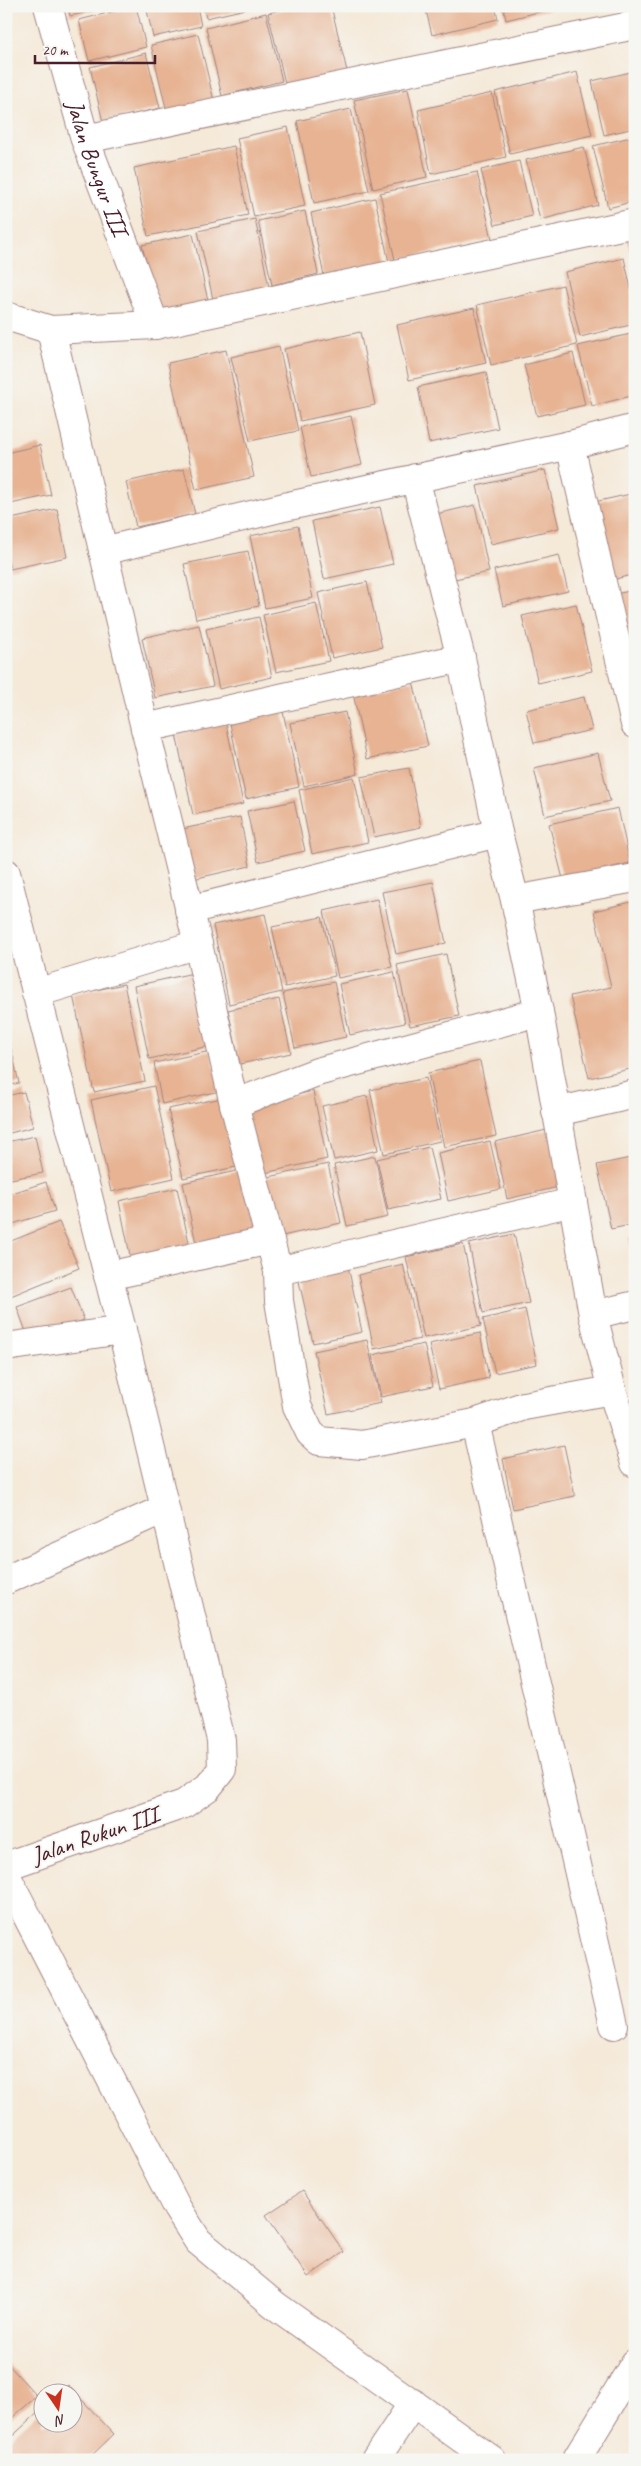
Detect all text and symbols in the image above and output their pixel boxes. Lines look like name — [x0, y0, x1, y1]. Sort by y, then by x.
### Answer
scale bar — [35, 32, 155, 64]
text: 20 m — [42, 41, 69, 60]
street label: Jalan Bungur III — [60, 96, 136, 243]
street label: Jalan Rukun III — [27, 1798, 167, 1871]
north arrow — [32, 2384, 82, 2434]
text: N — [52, 2411, 67, 2430]

